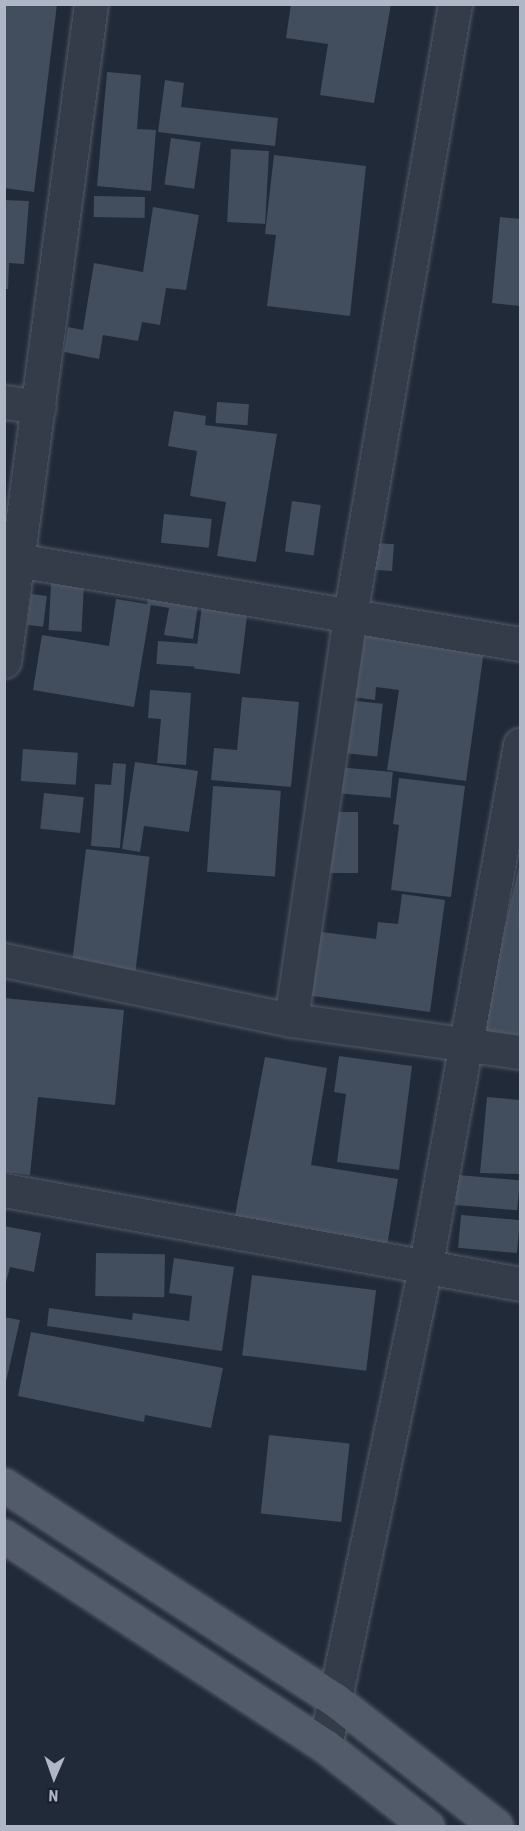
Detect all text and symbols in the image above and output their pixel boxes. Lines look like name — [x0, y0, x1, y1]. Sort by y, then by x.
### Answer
north arrow — [24, 1747, 84, 1807]
text: N — [48, 1786, 59, 1805]

